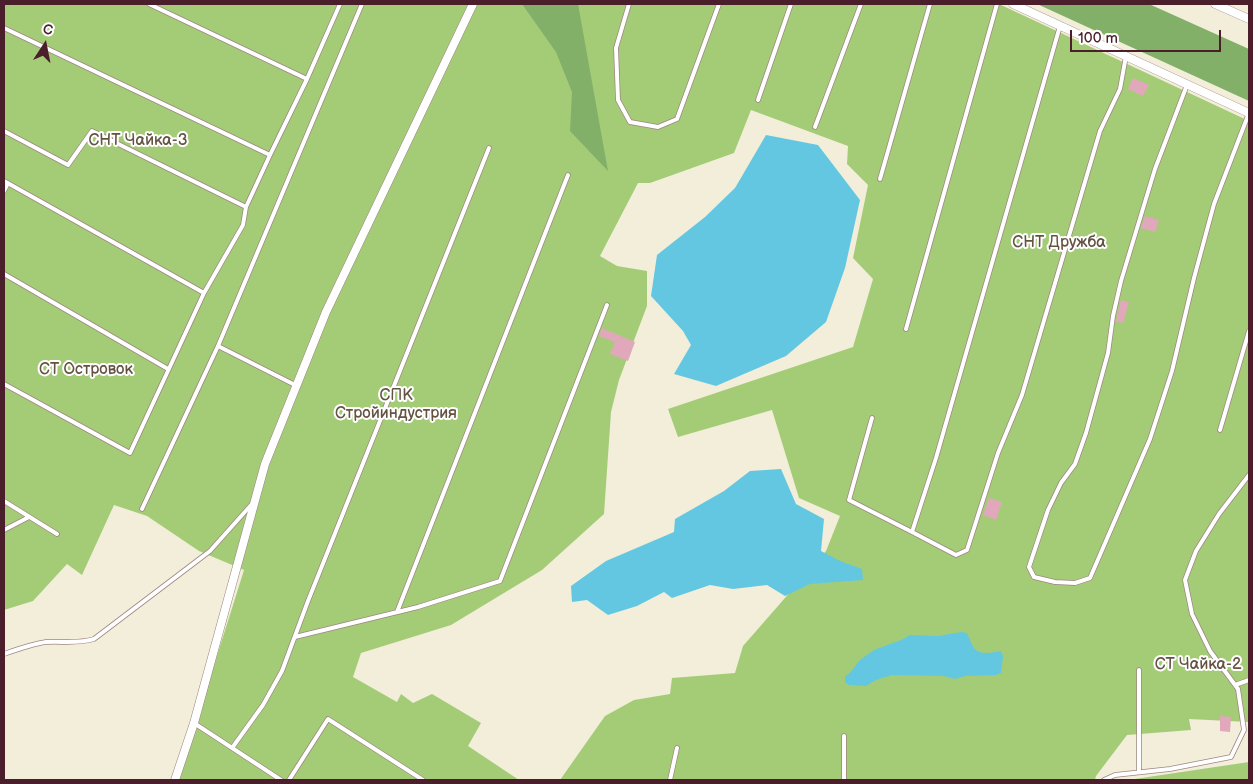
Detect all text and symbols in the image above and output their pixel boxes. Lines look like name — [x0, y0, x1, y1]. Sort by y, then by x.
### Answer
north arrow — [20, 20, 70, 70]
scale bar — [1073, 20, 1224, 52]
text: С — [42, 21, 54, 39]
text: 100 m — [1078, 29, 1118, 48]
park label: СНТ Чайка-3 — [89, 131, 187, 151]
park label: СНТ Дружба — [1012, 233, 1106, 253]
park label: СТ Островок — [39, 360, 133, 380]
park label: СПК Стройиндустрия — [335, 386, 457, 424]
park label: СТ Чайка-2 — [1155, 655, 1241, 675]

